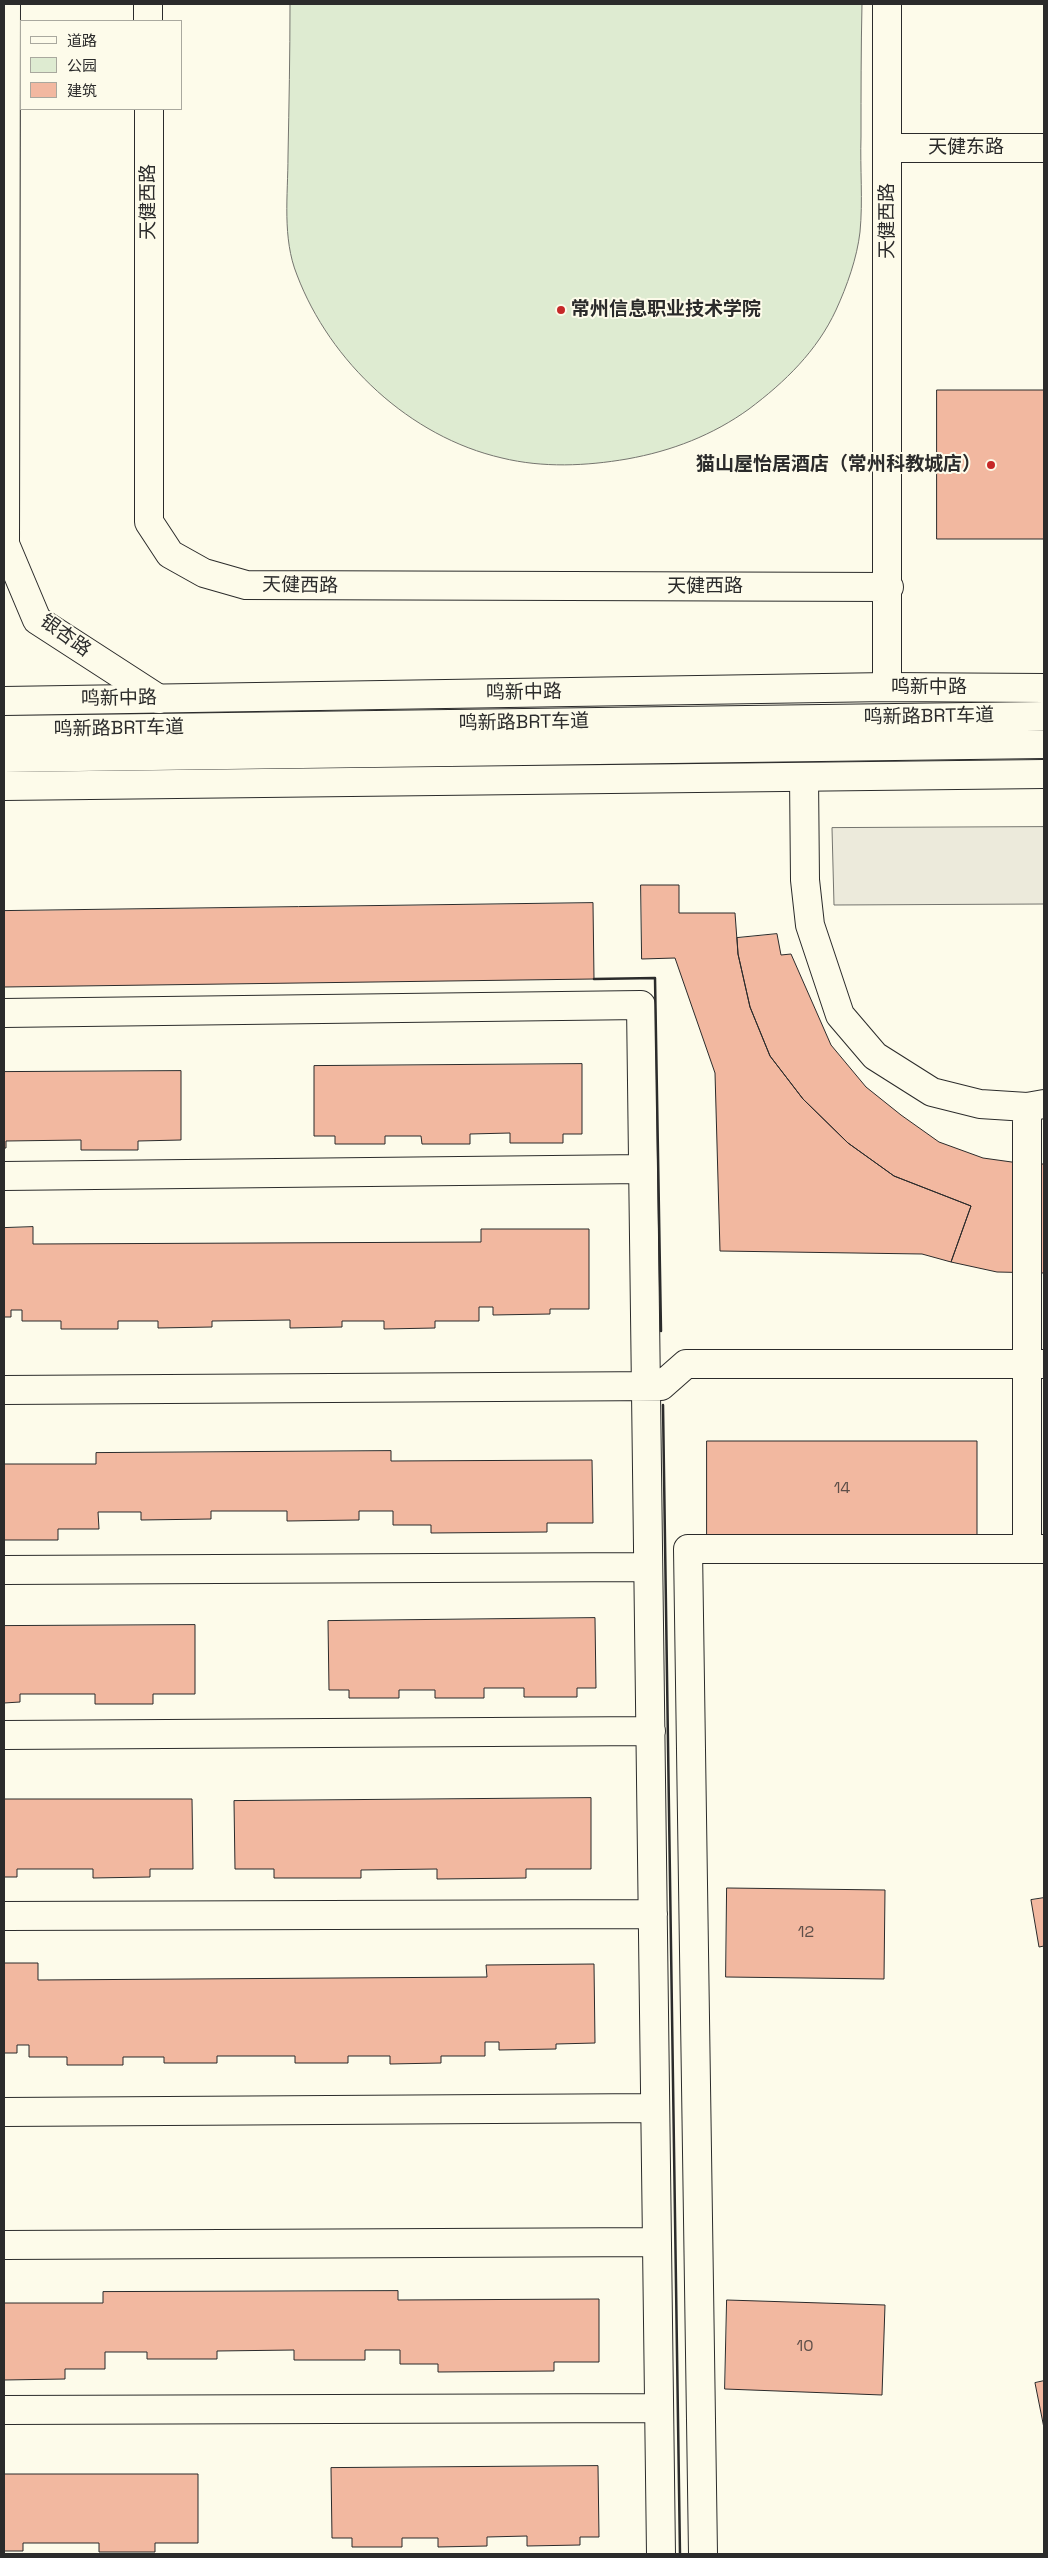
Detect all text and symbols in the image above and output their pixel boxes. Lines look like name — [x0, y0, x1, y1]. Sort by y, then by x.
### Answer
legend — [20, 20, 182, 110]
text: 道路 — [67, 31, 97, 50]
text: 公园 — [67, 56, 97, 75]
text: 建筑 — [67, 81, 97, 100]
street label: 天健东路 — [928, 137, 1004, 159]
street label: 天健西路 — [138, 164, 160, 240]
street label: 天健西路 — [877, 183, 899, 259]
place label: 常州信息职业技术学院 — [571, 299, 761, 321]
marker: 常州信息职业技术学院 — [555, 304, 567, 316]
place label: 猫山屋怡居酒店（常州科教城店） — [696, 454, 981, 476]
marker: 猫山屋怡居酒店（常州科教城店） — [985, 459, 997, 471]
street label: 天健西路 — [262, 574, 338, 598]
street label: 天健西路 — [667, 576, 743, 598]
street label: 银杏路 — [35, 610, 95, 662]
street label: 鸣新中路 — [891, 677, 967, 699]
street label: 鸣新中路 — [486, 681, 562, 705]
street label: 鸣新中路 — [81, 687, 157, 711]
street label: 鸣新路BRT车道 — [864, 704, 994, 730]
street label: 鸣新路BRT车道 — [459, 710, 589, 736]
street label: 鸣新路BRT车道 — [54, 716, 184, 742]
house number: 14 — [834, 1479, 850, 1499]
house number: 12 — [798, 1923, 814, 1943]
house number: 10 — [797, 2337, 813, 2357]

